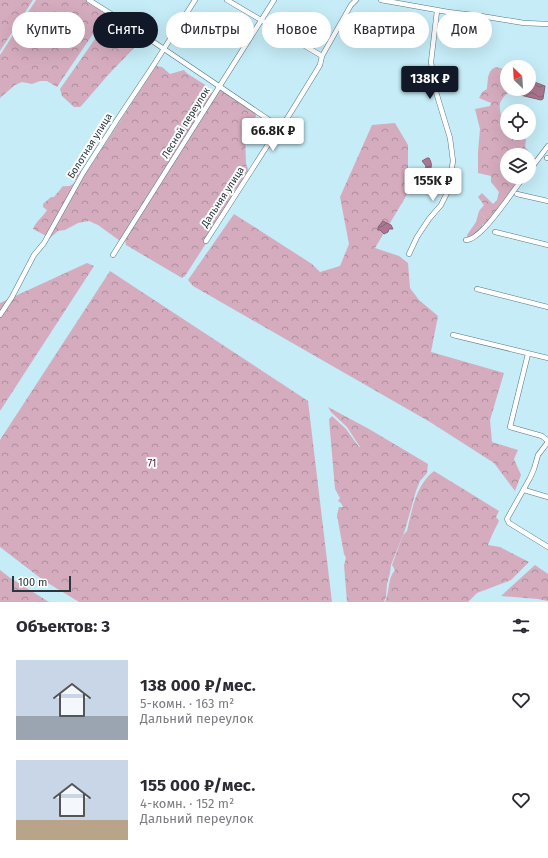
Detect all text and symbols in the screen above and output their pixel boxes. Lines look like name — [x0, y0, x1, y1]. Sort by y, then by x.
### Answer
chip: Купить — [12, 12, 85, 48]
chip: Снять — [93, 12, 158, 48]
chip: Фильтры — [166, 12, 254, 48]
chip: Новое — [262, 12, 331, 48]
chip: Квартира — [339, 12, 429, 48]
chip: Дом — [437, 12, 492, 48]
north arrow — [500, 60, 536, 96]
map controls — [500, 60, 536, 184]
pin: 138K ₽ — [397, 66, 463, 100]
text: 138K ₽ — [410, 71, 450, 86]
street label: Лесной переулок — [159, 85, 213, 161]
button: locate — [500, 104, 536, 140]
street label: Болотная улица — [65, 111, 115, 181]
pin: 66.8K ₽ — [236, 118, 310, 152]
text: 66.8K ₽ — [251, 123, 295, 138]
button: layers — [500, 148, 536, 184]
street label: Дальняя улица — [198, 164, 247, 230]
pin: 155K ₽ — [400, 168, 466, 202]
text: 155K ₽ — [414, 173, 452, 188]
park label: 71 — [148, 458, 156, 470]
scale bar — [12, 574, 71, 593]
text: 100 m — [18, 576, 47, 589]
icon: filters — [510, 615, 532, 637]
text: Объектов: 3 — [16, 616, 110, 637]
text: 138 000 ₽/мес. — [140, 675, 256, 696]
icon: home — [48, 676, 96, 724]
icon: heart — [510, 689, 532, 711]
text: 5-комн. · 163 m² — [140, 696, 234, 711]
text: Дальний переулок — [140, 711, 254, 726]
text: 155 000 ₽/мес. — [140, 775, 255, 796]
icon: home — [48, 776, 96, 824]
icon: heart — [510, 789, 532, 811]
text: 4-комн. · 152 m² — [140, 796, 234, 811]
text: Дальний переулок — [140, 811, 254, 826]

